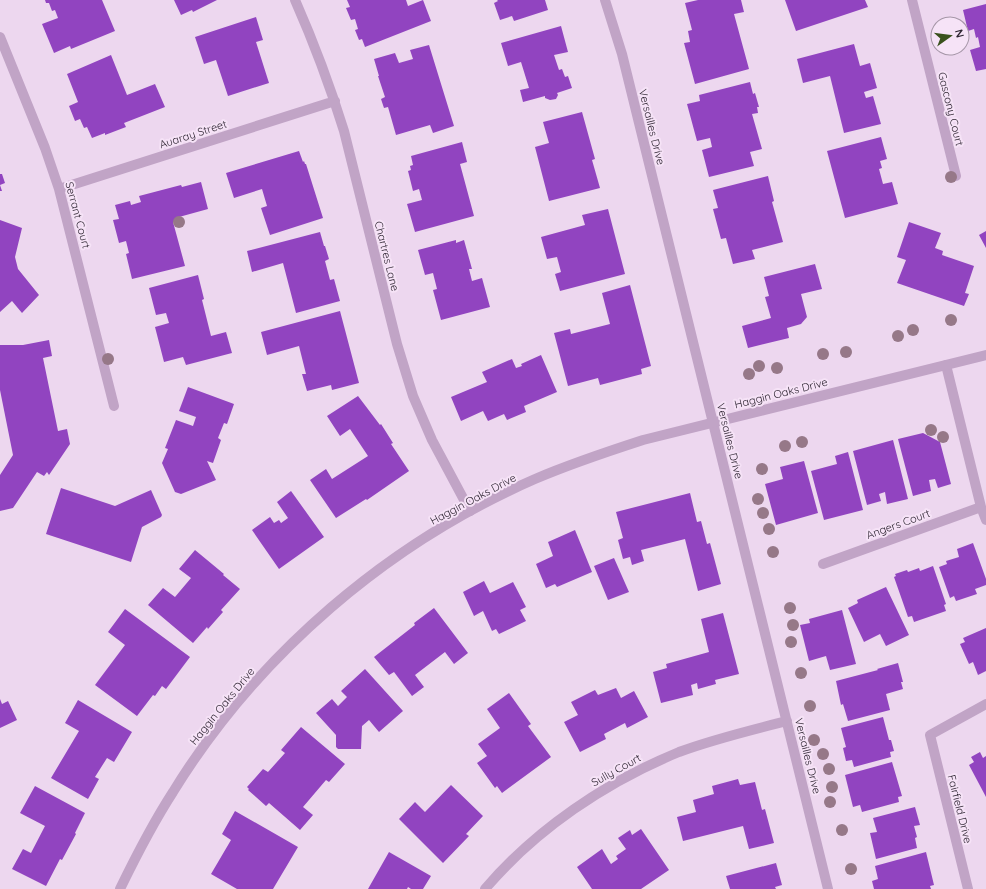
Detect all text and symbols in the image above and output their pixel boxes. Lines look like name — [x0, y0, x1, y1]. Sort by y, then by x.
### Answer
north arrow — [930, 16, 970, 56]
text: N — [952, 28, 967, 39]
street label: Gascony Court — [935, 71, 967, 148]
street label: Versailles Drive — [636, 88, 668, 166]
street label: Auaray Street — [158, 116, 229, 151]
street label: Serrant Court — [62, 180, 94, 250]
street label: Chartres Lane — [372, 220, 402, 292]
street label: Haggin Oaks Drive — [733, 375, 829, 411]
street label: Versailles Drive — [714, 402, 746, 480]
street label: Haggin Oaks Drive — [428, 470, 518, 528]
street label: Angers Court — [864, 506, 932, 542]
street label: Haggin Oaks Drive — [186, 664, 258, 748]
street label: Versailles Drive — [792, 717, 824, 795]
street label: Sully Court — [589, 751, 644, 789]
street label: Fairfield Drive — [945, 773, 975, 845]

